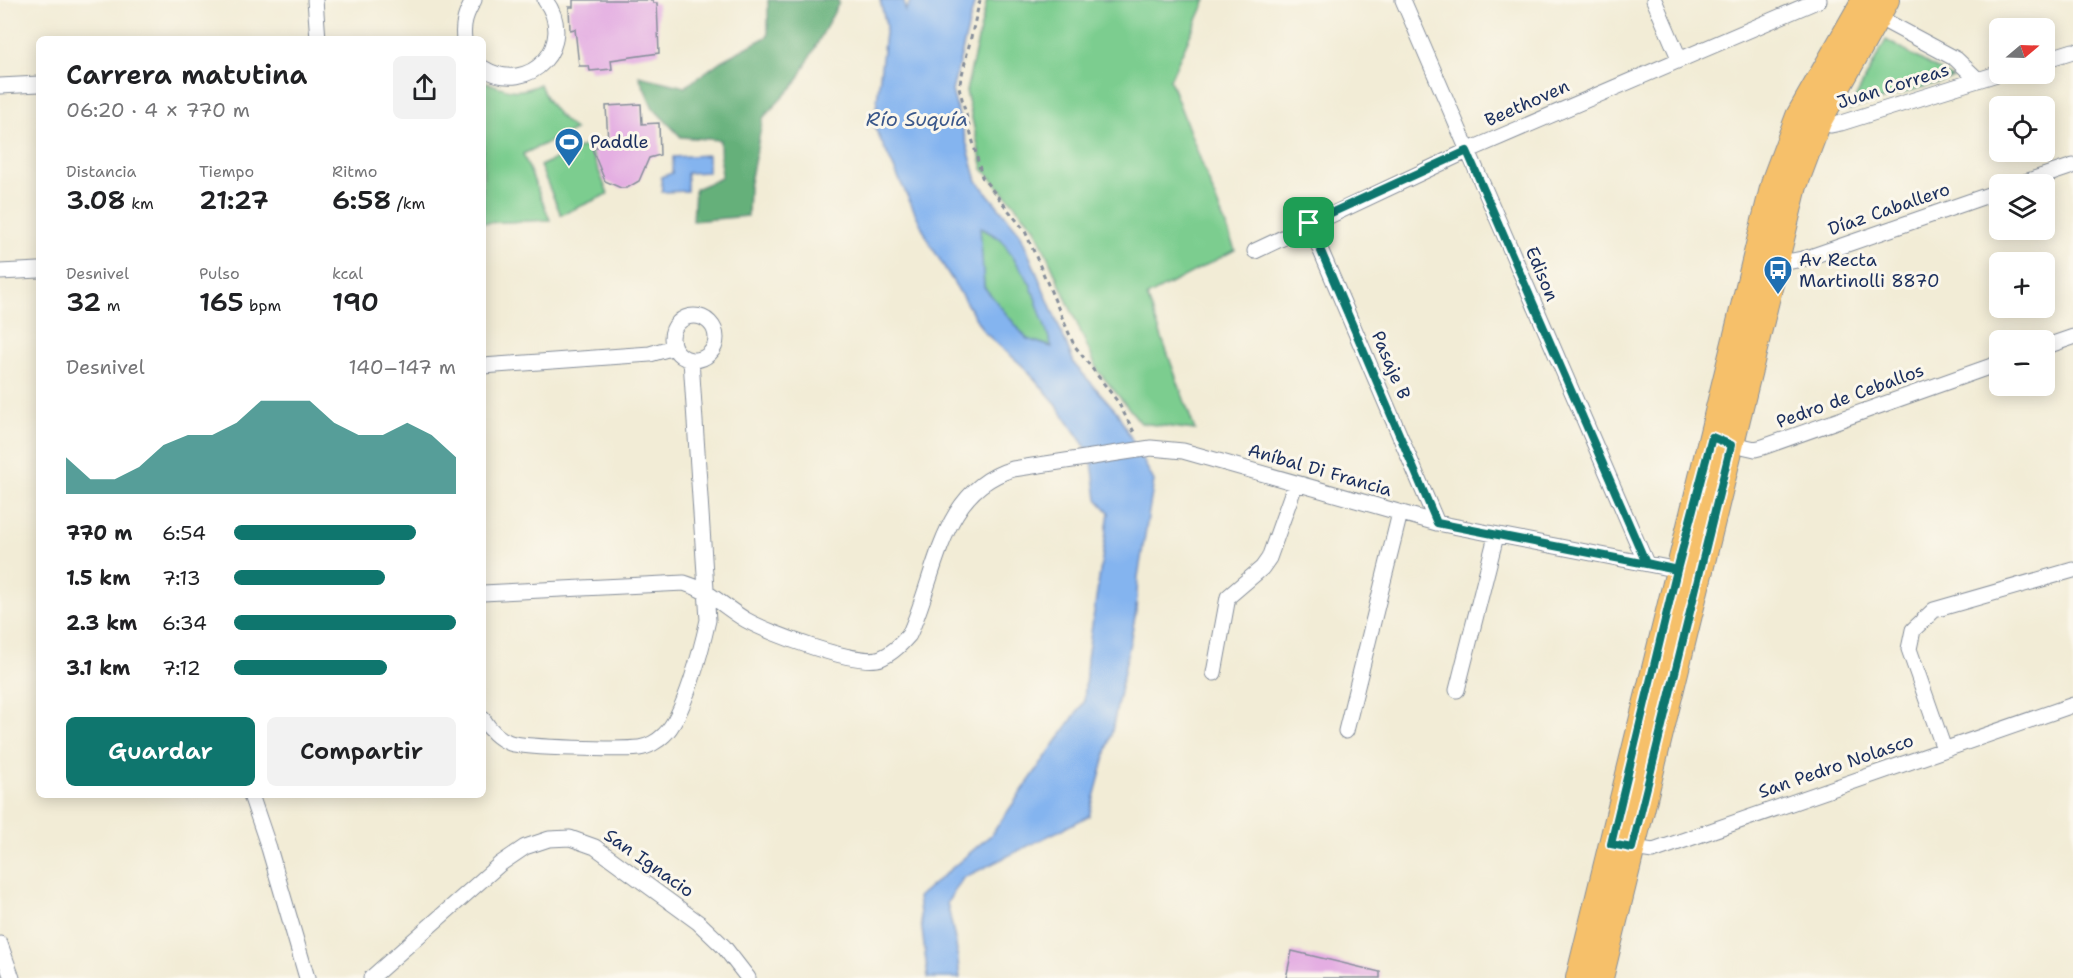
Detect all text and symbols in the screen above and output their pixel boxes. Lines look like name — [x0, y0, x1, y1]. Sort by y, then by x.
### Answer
north arrow — [1989, 18, 2055, 84]
map controls — [1989, 18, 2055, 396]
text: Carrera matutina — [66, 56, 307, 93]
button: share — [393, 56, 456, 119]
street label: Juan Correas — [1834, 58, 1952, 114]
street label: Beethoven — [1481, 74, 1573, 132]
button: locate — [1989, 96, 2055, 162]
text: 06:20 · 4 × 770 m — [66, 97, 250, 123]
water label: Río Suquía — [866, 106, 968, 132]
sports icon: Paddle — [553, 126, 585, 168]
place label: Paddle — [590, 130, 649, 154]
text: Distancia — [66, 161, 137, 182]
text: Tiempo — [199, 161, 254, 182]
text: Ritmo — [332, 161, 377, 182]
button: layers — [1989, 174, 2055, 240]
street label: Díaz Caballero — [1825, 177, 1953, 241]
text: 3.08 — [66, 182, 126, 217]
text: 21:27 — [199, 182, 269, 217]
text: 6:58 — [332, 182, 391, 217]
text: km — [126, 193, 154, 214]
text: /km — [391, 193, 425, 214]
pin — [1283, 197, 1334, 248]
icon: arrive — [1292, 206, 1325, 239]
street label: Edison — [1520, 243, 1564, 305]
place label: Av Recta Martinolli 8870 — [1799, 248, 1940, 293]
button: + — [1989, 252, 2055, 318]
bus stop icon: Av Recta Martinolli 8870 — [1762, 254, 1794, 296]
text: Desnivel — [66, 263, 129, 284]
text: Pulso — [199, 263, 240, 284]
text: kcal — [332, 263, 363, 284]
text: 32 — [66, 284, 101, 319]
text: 165 — [199, 284, 244, 319]
text: 190 — [332, 284, 379, 319]
text: m — [101, 295, 120, 316]
text: bpm — [244, 295, 281, 316]
street label: Pasaje B — [1366, 327, 1416, 403]
button: − — [1989, 330, 2055, 396]
text: Desnivel — [66, 354, 145, 380]
text: 140–147 m — [349, 354, 456, 380]
street label: Pedro de Ceballos — [1773, 358, 1927, 434]
street label: Aníbal Di Francia — [1245, 438, 1395, 502]
text: 770 m — [66, 520, 132, 546]
text: 6:54 — [162, 520, 206, 546]
text: 1.5 km — [66, 565, 130, 591]
text: 7:13 — [162, 565, 201, 591]
text: 2.3 km — [66, 610, 137, 636]
text: 6:34 — [162, 610, 207, 636]
text: 3.1 km — [66, 655, 130, 681]
text: 7:12 — [162, 655, 201, 681]
button: Guardar — [66, 717, 255, 786]
button: Compartir — [267, 717, 456, 786]
street label: San Pedro Nolasco — [1755, 728, 1917, 804]
street label: San Ignacio — [599, 823, 699, 903]

